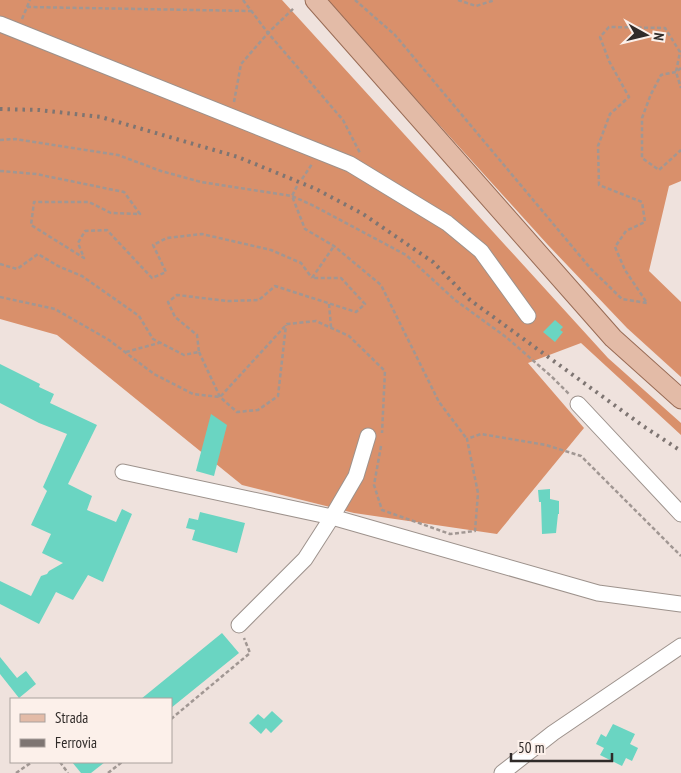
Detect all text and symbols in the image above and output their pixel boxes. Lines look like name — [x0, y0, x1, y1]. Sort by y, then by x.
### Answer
north arrow — [621, 10, 671, 60]
text: N — [649, 32, 668, 42]
legend — [10, 698, 172, 763]
text: Strada — [55, 708, 88, 727]
scale bar — [511, 730, 612, 762]
text: Ferrovia — [55, 733, 97, 752]
text: 50 m — [518, 738, 544, 757]

